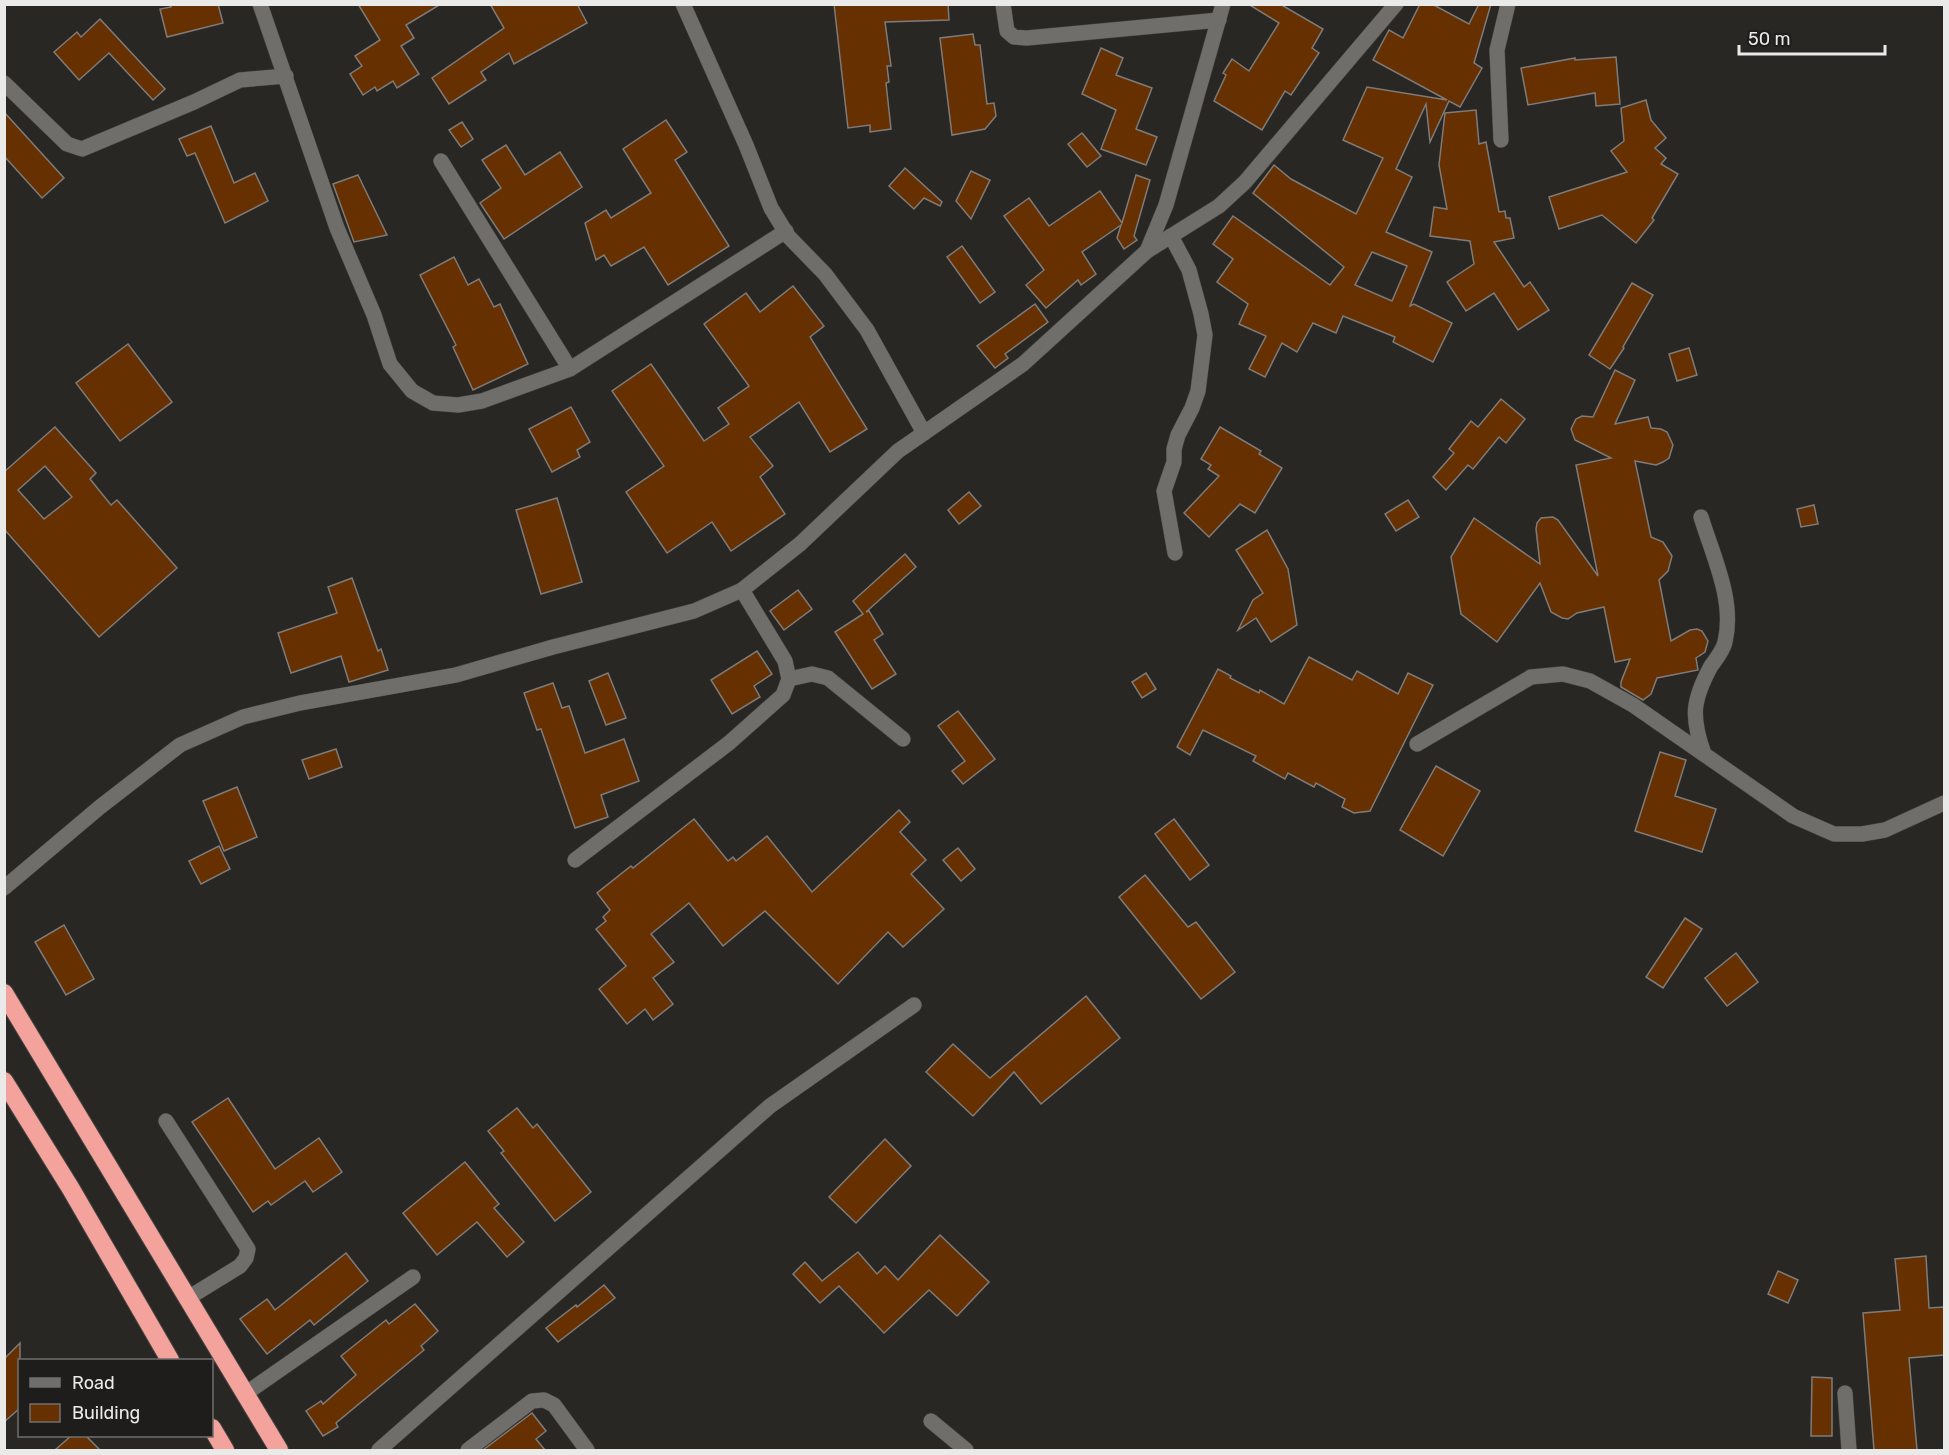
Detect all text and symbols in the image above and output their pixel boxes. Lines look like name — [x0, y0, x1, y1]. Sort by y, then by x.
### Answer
scale bar — [1739, 18, 1884, 56]
text: 50 m — [1748, 28, 1791, 50]
legend — [18, 1359, 213, 1437]
text: Road — [72, 1372, 115, 1394]
text: Building — [72, 1402, 140, 1424]

